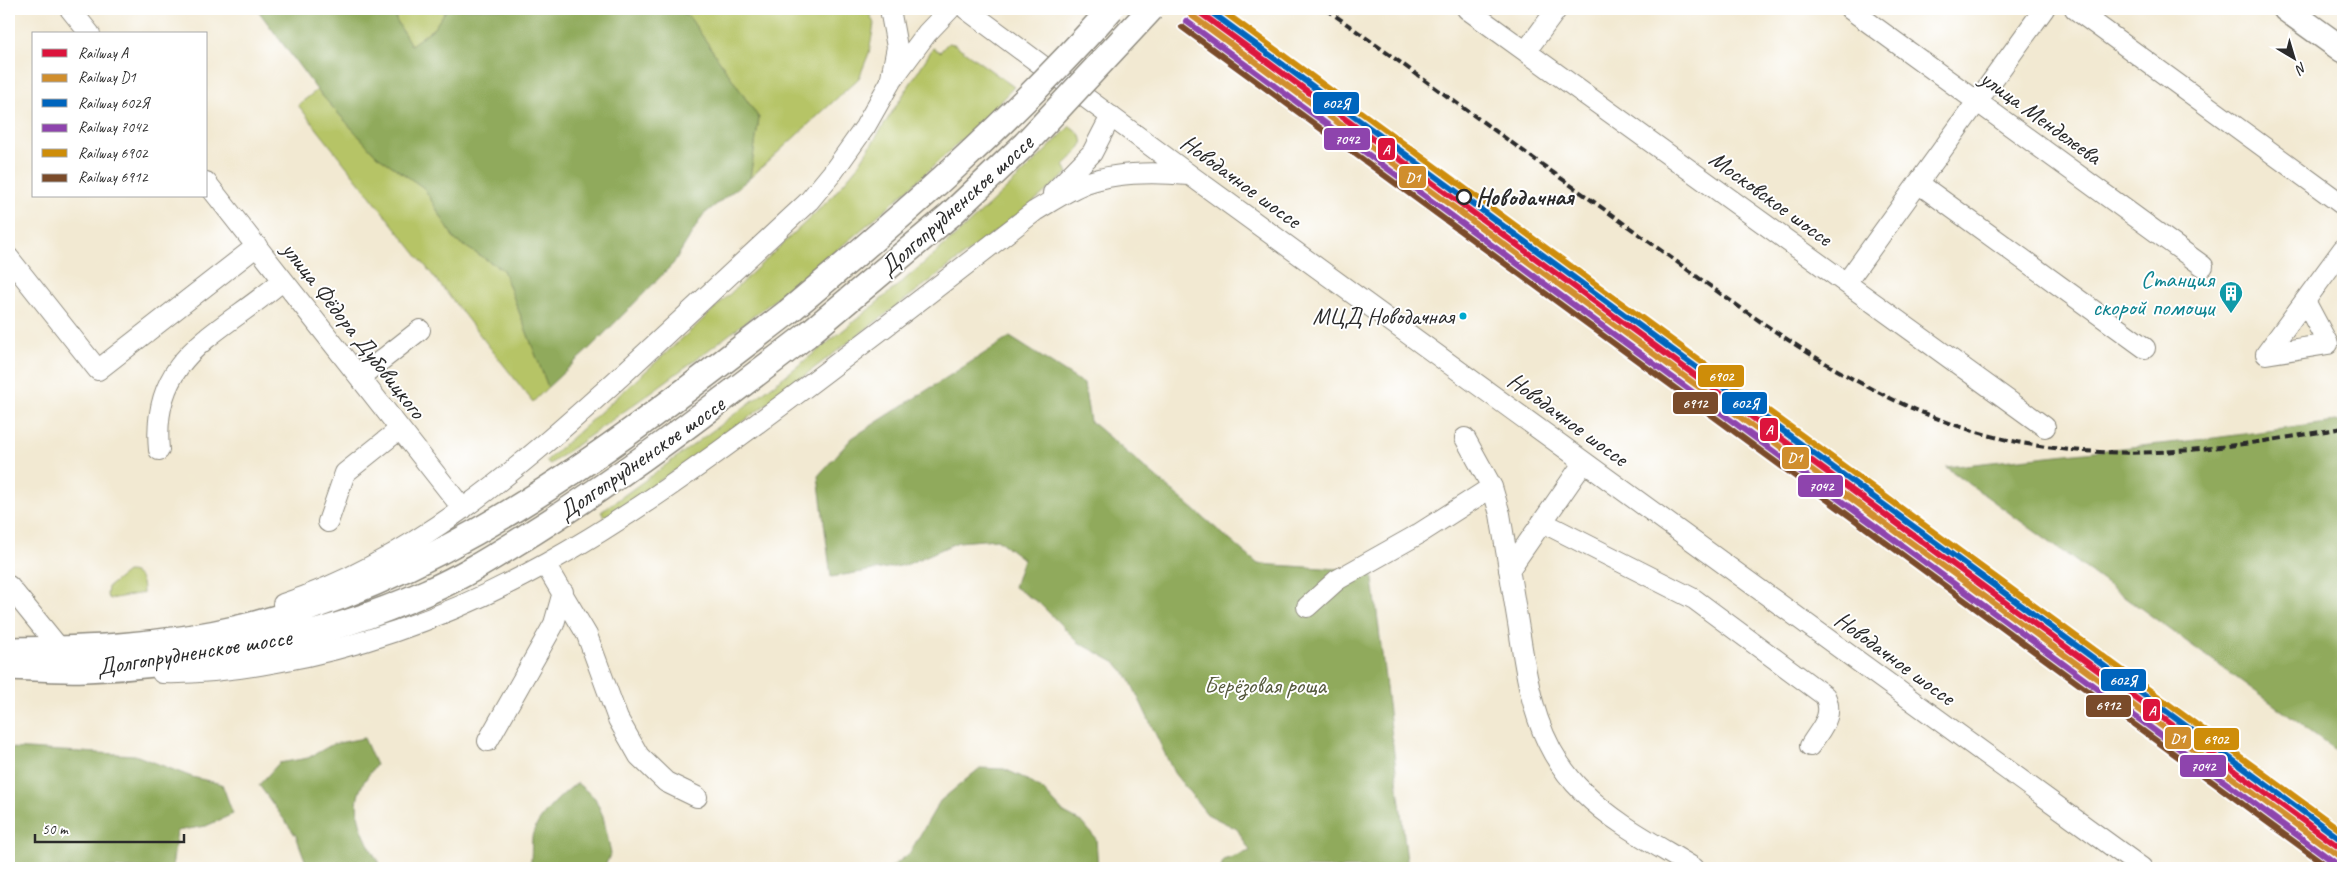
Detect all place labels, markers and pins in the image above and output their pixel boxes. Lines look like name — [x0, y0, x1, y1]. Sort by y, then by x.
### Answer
place label: Новодачная — [1476, 182, 1575, 212]
marker: Новодачная — [1456, 189, 1472, 205]
place label: Станция скорой помощи — [2093, 264, 2216, 322]
building icon: Станция скорой помощи — [2218, 280, 2244, 314]
place label: МЦД Новодачная — [1313, 302, 1456, 331]
marker: МЦД Новодачная — [1458, 311, 1468, 321]

